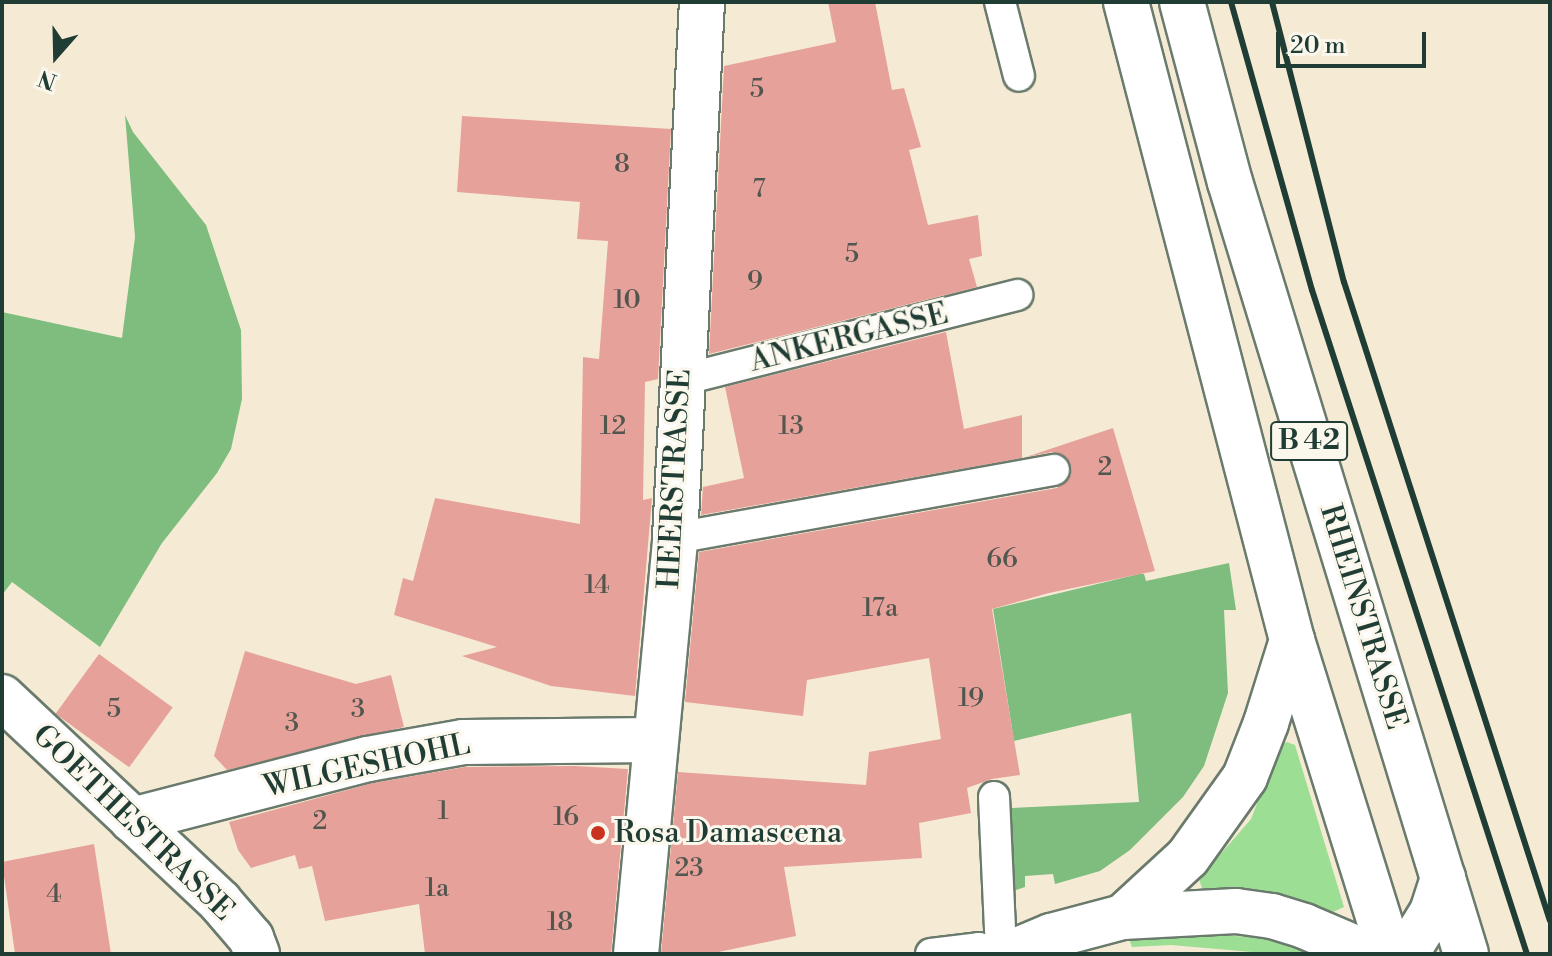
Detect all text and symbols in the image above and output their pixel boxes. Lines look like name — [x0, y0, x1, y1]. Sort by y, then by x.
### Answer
north arrow — [16, 16, 96, 96]
scale bar — [1280, 16, 1430, 66]
text: 20 m — [1290, 31, 1346, 61]
text: N — [35, 63, 60, 95]
house number: 5 — [750, 74, 764, 106]
house number: 8 — [614, 149, 630, 181]
house number: 7 — [752, 174, 766, 206]
house number: 5 — [845, 239, 859, 271]
house number: 9 — [747, 266, 763, 298]
house number: 10 — [613, 285, 641, 317]
street label: ANKERGASSE — [746, 296, 952, 380]
street label: HEERSTRASSE — [651, 368, 699, 590]
house number: 12 — [600, 411, 626, 443]
house number: 13 — [778, 411, 804, 443]
road number: B 42 — [1269, 417, 1349, 465]
house number: 2 — [1098, 452, 1112, 484]
street label: RHEINSTRASSE — [1312, 500, 1414, 734]
house number: 66 — [986, 544, 1018, 576]
house number: 14 — [584, 570, 610, 602]
house number: 17a — [862, 593, 898, 625]
house number: 19 — [958, 683, 984, 715]
house number: 5 — [107, 694, 121, 726]
house number: 3 — [351, 694, 365, 726]
house number: 3 — [285, 708, 299, 740]
street label: GOETHESTRASSE — [25, 718, 241, 928]
street label: WILGESHOHL — [261, 727, 473, 805]
house number: 1 — [437, 796, 449, 828]
house number: 16 — [553, 802, 579, 834]
house number: 2 — [313, 806, 327, 838]
place label: Rosa Damascena — [614, 815, 842, 851]
marker: Rosa Damascena — [589, 824, 607, 842]
house number: 23 — [674, 853, 704, 885]
house number: 1a — [425, 873, 449, 905]
house number: 4 — [46, 879, 62, 911]
house number: 18 — [547, 907, 573, 939]

